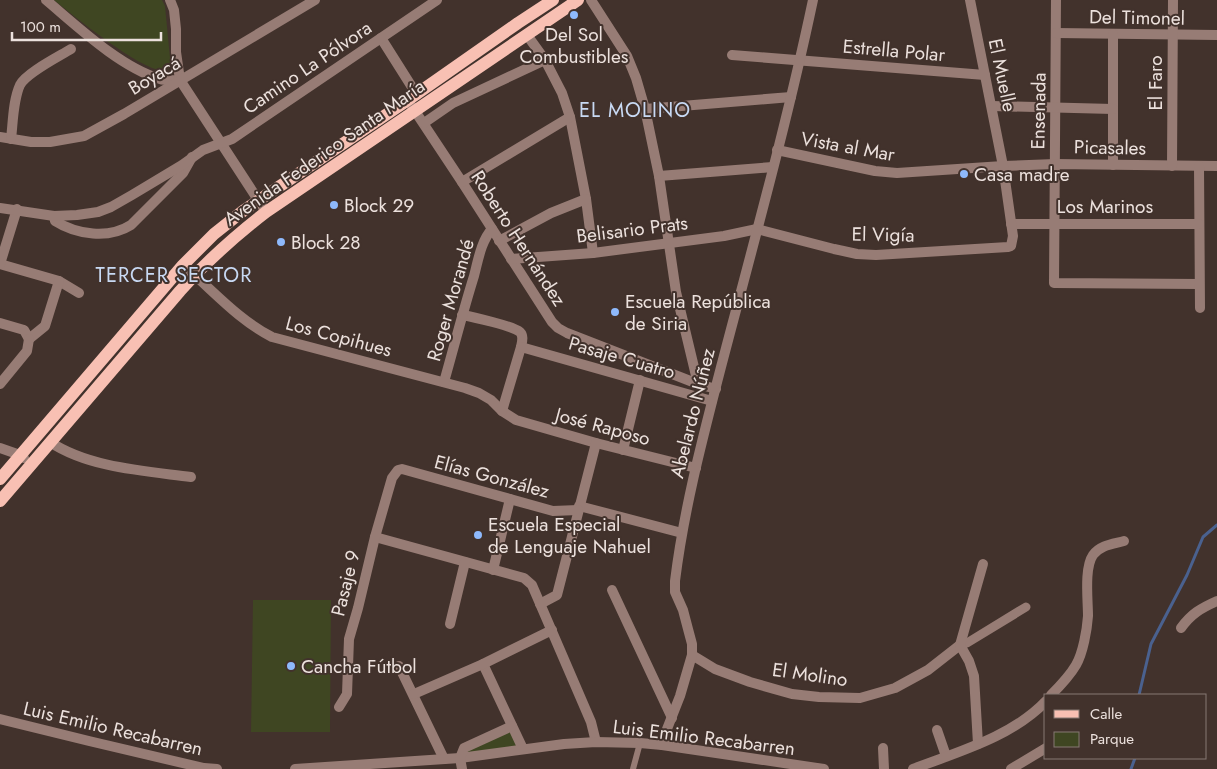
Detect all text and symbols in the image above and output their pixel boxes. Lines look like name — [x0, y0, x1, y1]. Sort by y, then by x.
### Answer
street label: Del Timonel — [1089, 3, 1185, 32]
marker: Del Sol Combustibles — [568, 9, 580, 21]
scale bar — [12, 10, 161, 42]
street label: Camino La Pólvora — [238, 14, 377, 121]
text: 100 m — [20, 16, 61, 38]
place label: Del Sol Combustibles — [520, 21, 629, 70]
street label: Estrella Polar — [842, 33, 947, 68]
street label: El Muelle — [982, 36, 1023, 114]
street label: Boyacá — [123, 49, 185, 102]
street label: El Faro — [1142, 55, 1169, 111]
street label: Ensenada — [1024, 72, 1053, 150]
street label: Avenida Federico Santa María — [218, 73, 430, 232]
district label: EL MOLINO — [579, 96, 691, 125]
street label: Vista al Mar — [799, 125, 897, 168]
street label: Picasales — [1074, 133, 1147, 162]
place label: Casa madre — [974, 161, 1070, 188]
street label: Roberto Hernández — [465, 165, 573, 312]
marker: Casa madre — [958, 168, 970, 180]
place label: Block 29 — [344, 192, 414, 219]
street label: Los Marinos — [1057, 193, 1153, 220]
marker: Block 29 — [328, 199, 340, 211]
street label: Belisario Prats — [575, 209, 690, 250]
street label: El Vigía — [851, 220, 915, 249]
place label: Block 28 — [291, 229, 361, 256]
marker: Block 28 — [275, 236, 287, 248]
street label: Roger Morandé — [420, 236, 481, 364]
district label: TERCER SECTOR — [96, 261, 252, 290]
place label: Escuela República de Siria — [625, 288, 771, 337]
marker: Escuela República de Siria — [609, 306, 621, 318]
street label: Los Copihues — [283, 309, 395, 364]
street label: Pasaje Cuatro — [566, 329, 678, 386]
street label: Abelardo Núñez — [663, 345, 722, 481]
street label: José Raposo — [550, 400, 653, 452]
street label: Elías González — [431, 448, 553, 505]
place label: Escuela Especial de Lenguaje Nahuel — [488, 511, 651, 560]
marker: Escuela Especial de Lenguaje Nahuel — [472, 529, 484, 541]
street label: Pasaje 9 — [324, 547, 367, 619]
place label: Cancha Fútbol — [301, 653, 417, 680]
street label: El Molino — [770, 656, 849, 693]
marker: Cancha Fútbol — [285, 660, 297, 672]
legend — [1044, 694, 1207, 759]
street label: Luis Emilio Recabarren — [21, 695, 205, 762]
text: Calle — [1090, 703, 1122, 725]
street label: Luis Emilio Recabarren — [611, 713, 796, 762]
text: Parque — [1090, 728, 1134, 750]

